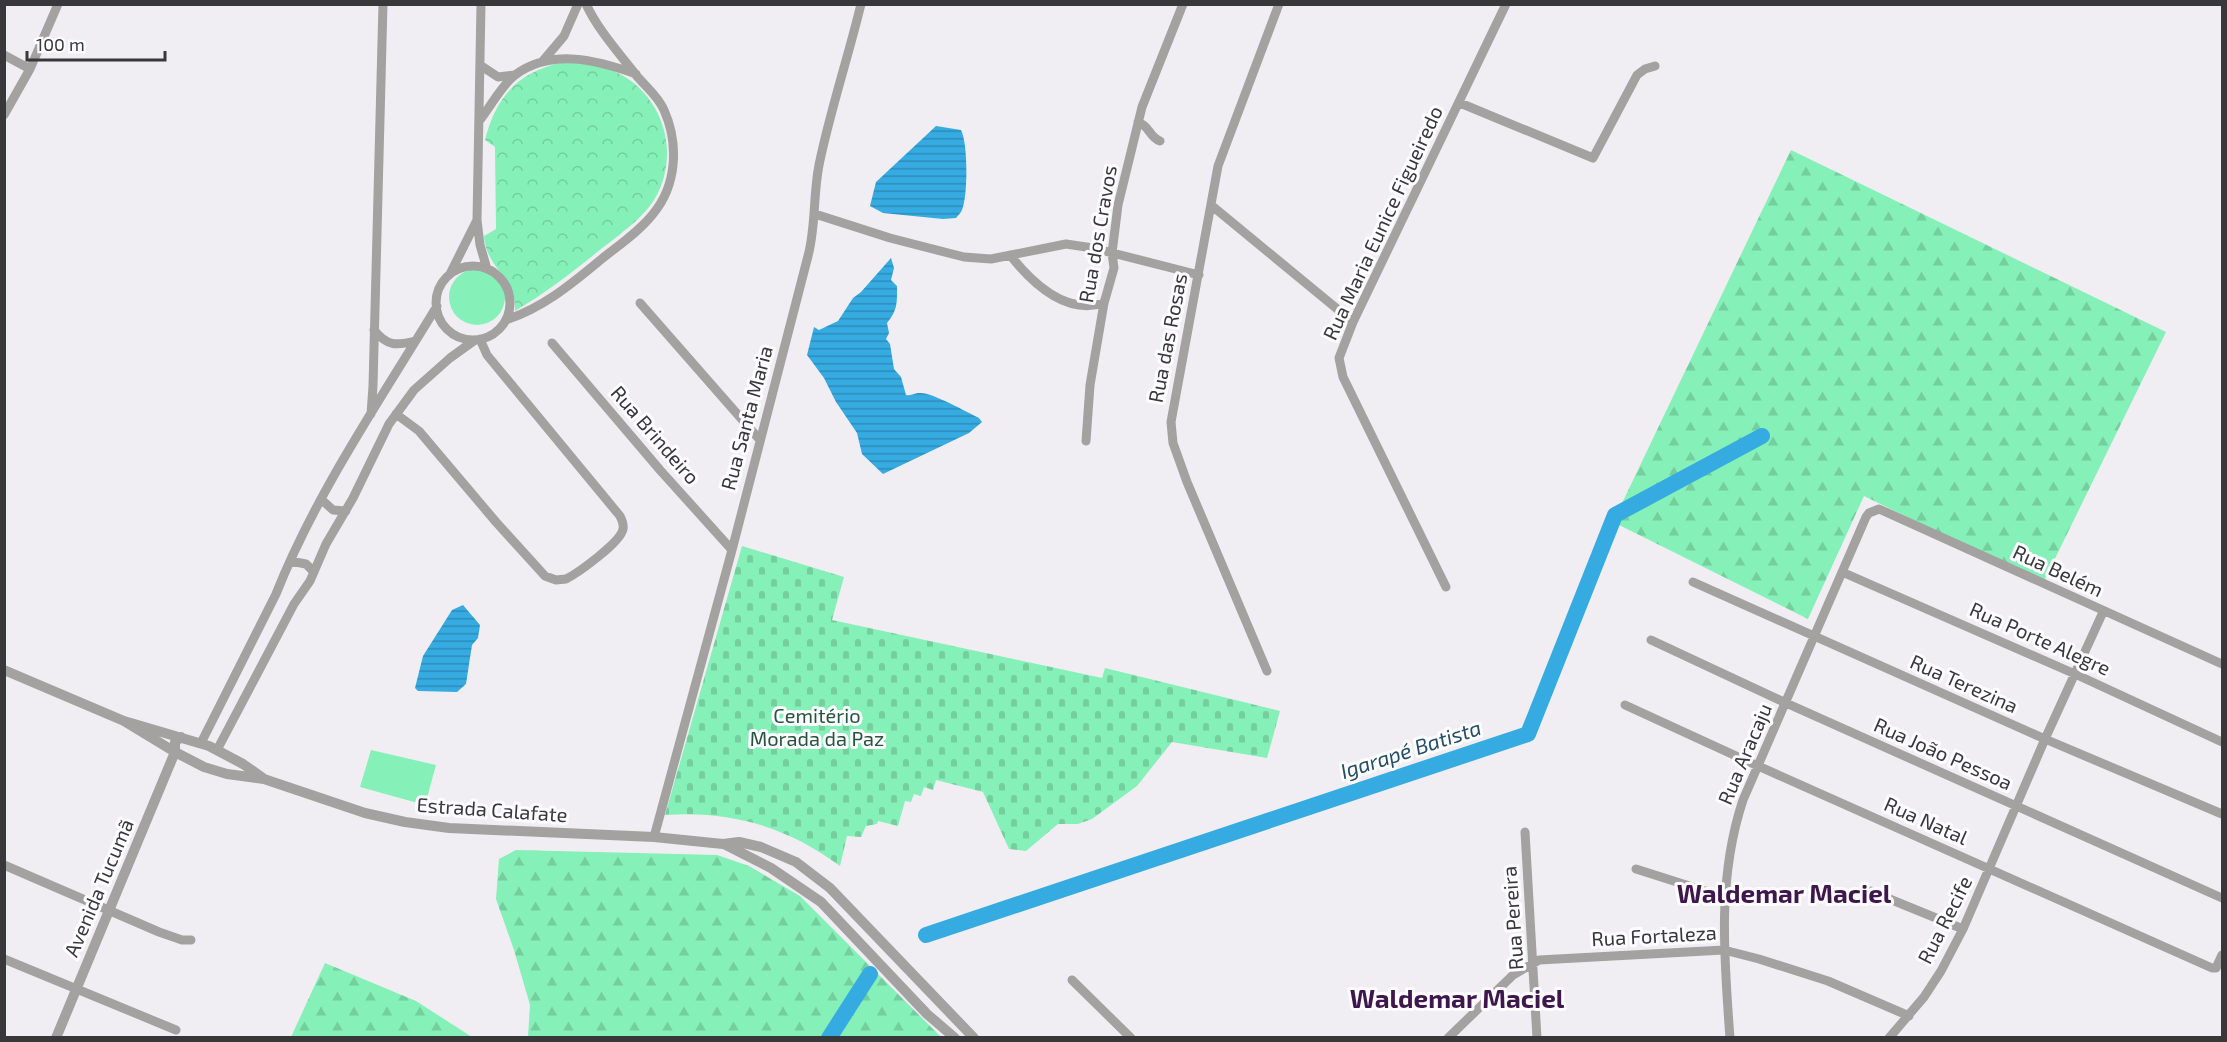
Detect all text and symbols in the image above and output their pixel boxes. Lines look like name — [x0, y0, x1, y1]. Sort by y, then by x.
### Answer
scale bar — [27, 24, 165, 62]
text: 100 m — [36, 33, 85, 55]
street label: Rua Maria Eunice Figueiredo — [1317, 102, 1447, 343]
street label: Rua dos Cravos — [1073, 163, 1121, 304]
street label: Rua das Rosas — [1143, 271, 1191, 404]
street label: Rua Santa Maria — [715, 343, 777, 493]
street label: Rua Brindeiro — [607, 380, 705, 488]
street label: Rua Belém — [2010, 539, 2107, 601]
street label: Rua Porte Alegre — [1966, 596, 2114, 680]
street label: Rua Terezina — [1907, 649, 2022, 717]
street label: Rua Aracaju — [1712, 700, 1776, 808]
park label: Cemitério Morada da Paz — [750, 703, 884, 750]
street label: Rua João Pessoa — [1871, 712, 2016, 794]
water label: Igarapé Batista — [1337, 714, 1484, 783]
street label: Rua Natal — [1881, 791, 1972, 849]
street label: Estrada Calafate — [416, 792, 568, 826]
street label: Avenida Tucumã — [58, 815, 138, 960]
street label: Rua Pereira — [1496, 865, 1528, 971]
street label: Rua Recife — [1912, 872, 1976, 967]
district label: Waldemar Maciel — [1677, 877, 1892, 908]
street label: Rua Fortaleza — [1591, 920, 1717, 950]
district label: Waldemar Maciel — [1350, 982, 1565, 1013]

